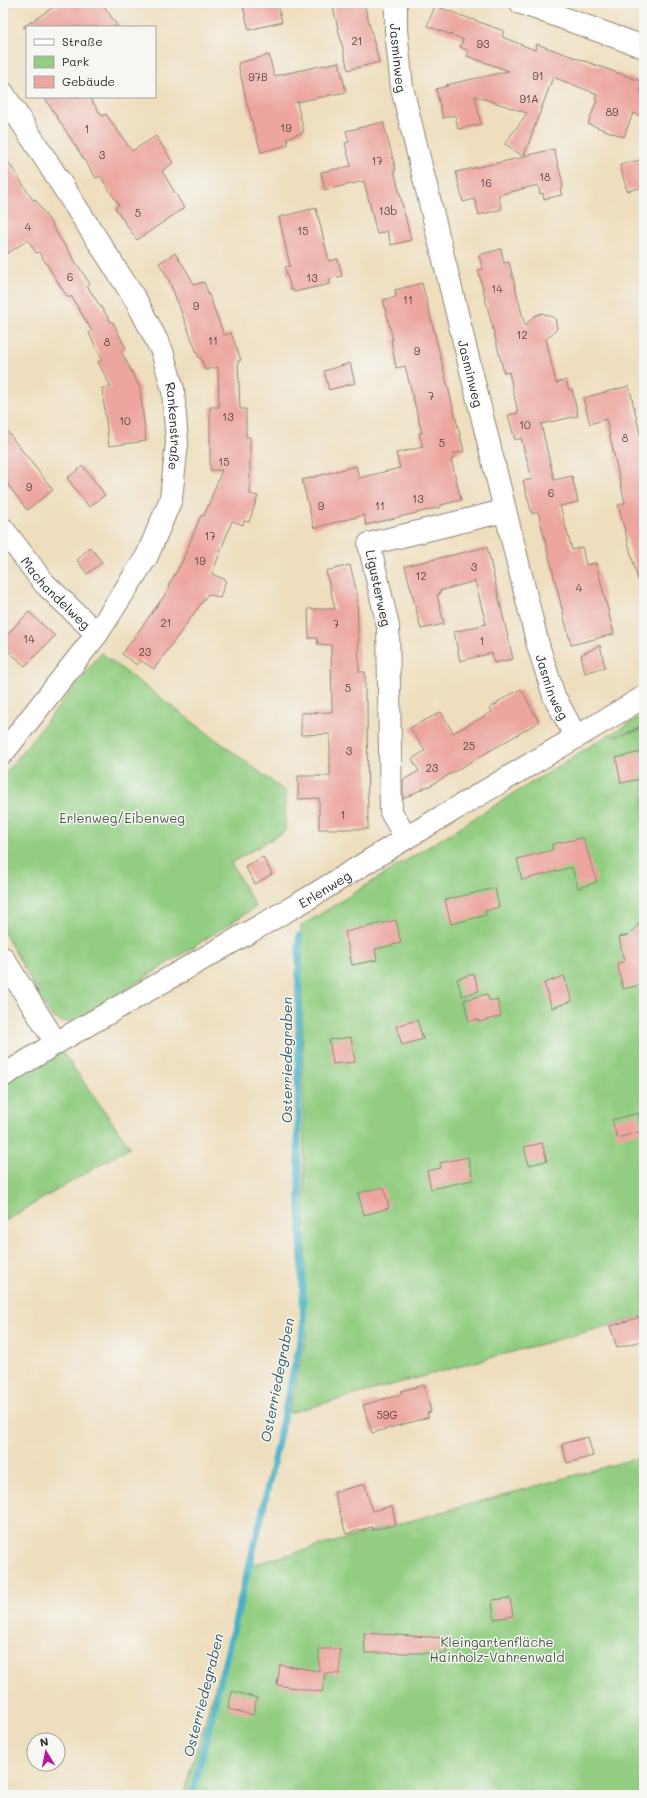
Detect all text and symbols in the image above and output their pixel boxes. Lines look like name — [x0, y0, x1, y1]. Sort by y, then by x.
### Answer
street label: Jasminweg — [388, 24, 411, 94]
legend — [26, 26, 156, 98]
text: Straße — [62, 33, 103, 49]
house number: 21 — [351, 33, 363, 48]
house number: 93 — [477, 36, 490, 51]
text: Park — [62, 53, 89, 69]
house number: 91 — [532, 68, 544, 83]
house number: 97B — [248, 69, 268, 84]
text: Gebäude — [62, 73, 115, 89]
house number: 91A — [519, 91, 539, 106]
house number: 89 — [605, 104, 619, 119]
house number: 19 — [280, 120, 292, 135]
house number: 1 — [85, 121, 89, 136]
house number: 3 — [99, 147, 106, 162]
house number: 17 — [371, 153, 383, 168]
house number: 18 — [539, 169, 551, 184]
house number: 16 — [480, 175, 492, 190]
house number: 13b — [379, 203, 397, 218]
house number: 5 — [135, 205, 141, 220]
house number: 4 — [25, 219, 32, 234]
house number: 15 — [297, 223, 309, 238]
house number: 6 — [67, 269, 73, 284]
house number: 13 — [306, 270, 318, 285]
house number: 14 — [491, 281, 503, 296]
house number: 11 — [403, 292, 413, 307]
house number: 9 — [193, 298, 200, 313]
house number: 12 — [516, 327, 528, 342]
house number: 11 — [208, 333, 218, 348]
house number: 8 — [104, 334, 111, 349]
street label: Jasminweg — [455, 338, 488, 409]
house number: 9 — [414, 343, 421, 358]
street label: Rankenstraße — [163, 380, 186, 471]
house number: 7 — [428, 388, 434, 403]
house number: 13 — [222, 409, 234, 424]
house number: 10 — [119, 413, 131, 428]
house number: 10 — [519, 417, 531, 432]
house number: 8 — [622, 430, 629, 445]
house number: 5 — [439, 435, 445, 450]
house number: 15 — [218, 454, 230, 469]
house number: 9 — [26, 479, 33, 494]
house number: 6 — [548, 485, 554, 500]
house number: 13 — [412, 491, 424, 506]
house number: 9 — [318, 498, 325, 513]
house number: 11 — [375, 498, 385, 513]
house number: 17 — [204, 528, 216, 543]
street label: Ligusterweg — [363, 548, 395, 628]
street label: Machandelweg — [18, 553, 95, 632]
house number: 19 — [194, 553, 206, 568]
house number: 3 — [471, 559, 478, 574]
house number: 12 — [415, 568, 427, 583]
house number: 4 — [576, 580, 583, 595]
house number: 21 — [160, 615, 172, 630]
house number: 7 — [333, 616, 339, 631]
house number: 14 — [23, 631, 35, 646]
house number: 1 — [480, 633, 484, 648]
house number: 23 — [139, 644, 152, 659]
street label: Jasminweg — [533, 652, 573, 722]
house number: 5 — [345, 680, 351, 695]
house number: 25 — [463, 738, 475, 753]
house number: 3 — [346, 743, 353, 758]
house number: 23 — [426, 760, 439, 775]
house number: 1 — [341, 807, 345, 822]
park label: Erlenweg/Eibenweg — [59, 809, 185, 826]
street label: Erlenweg — [295, 866, 353, 911]
water label: Osterriedegraben — [277, 997, 296, 1123]
water label: Osterriedegraben — [256, 1316, 298, 1444]
house number: 59G — [376, 1407, 398, 1422]
water label: Osterriedegraben — [178, 1631, 228, 1759]
park label: Kleingartenfläche Hainholz-Vahrenwald — [430, 1633, 564, 1665]
north arrow — [26, 1732, 66, 1772]
text: N — [39, 1734, 50, 1750]

